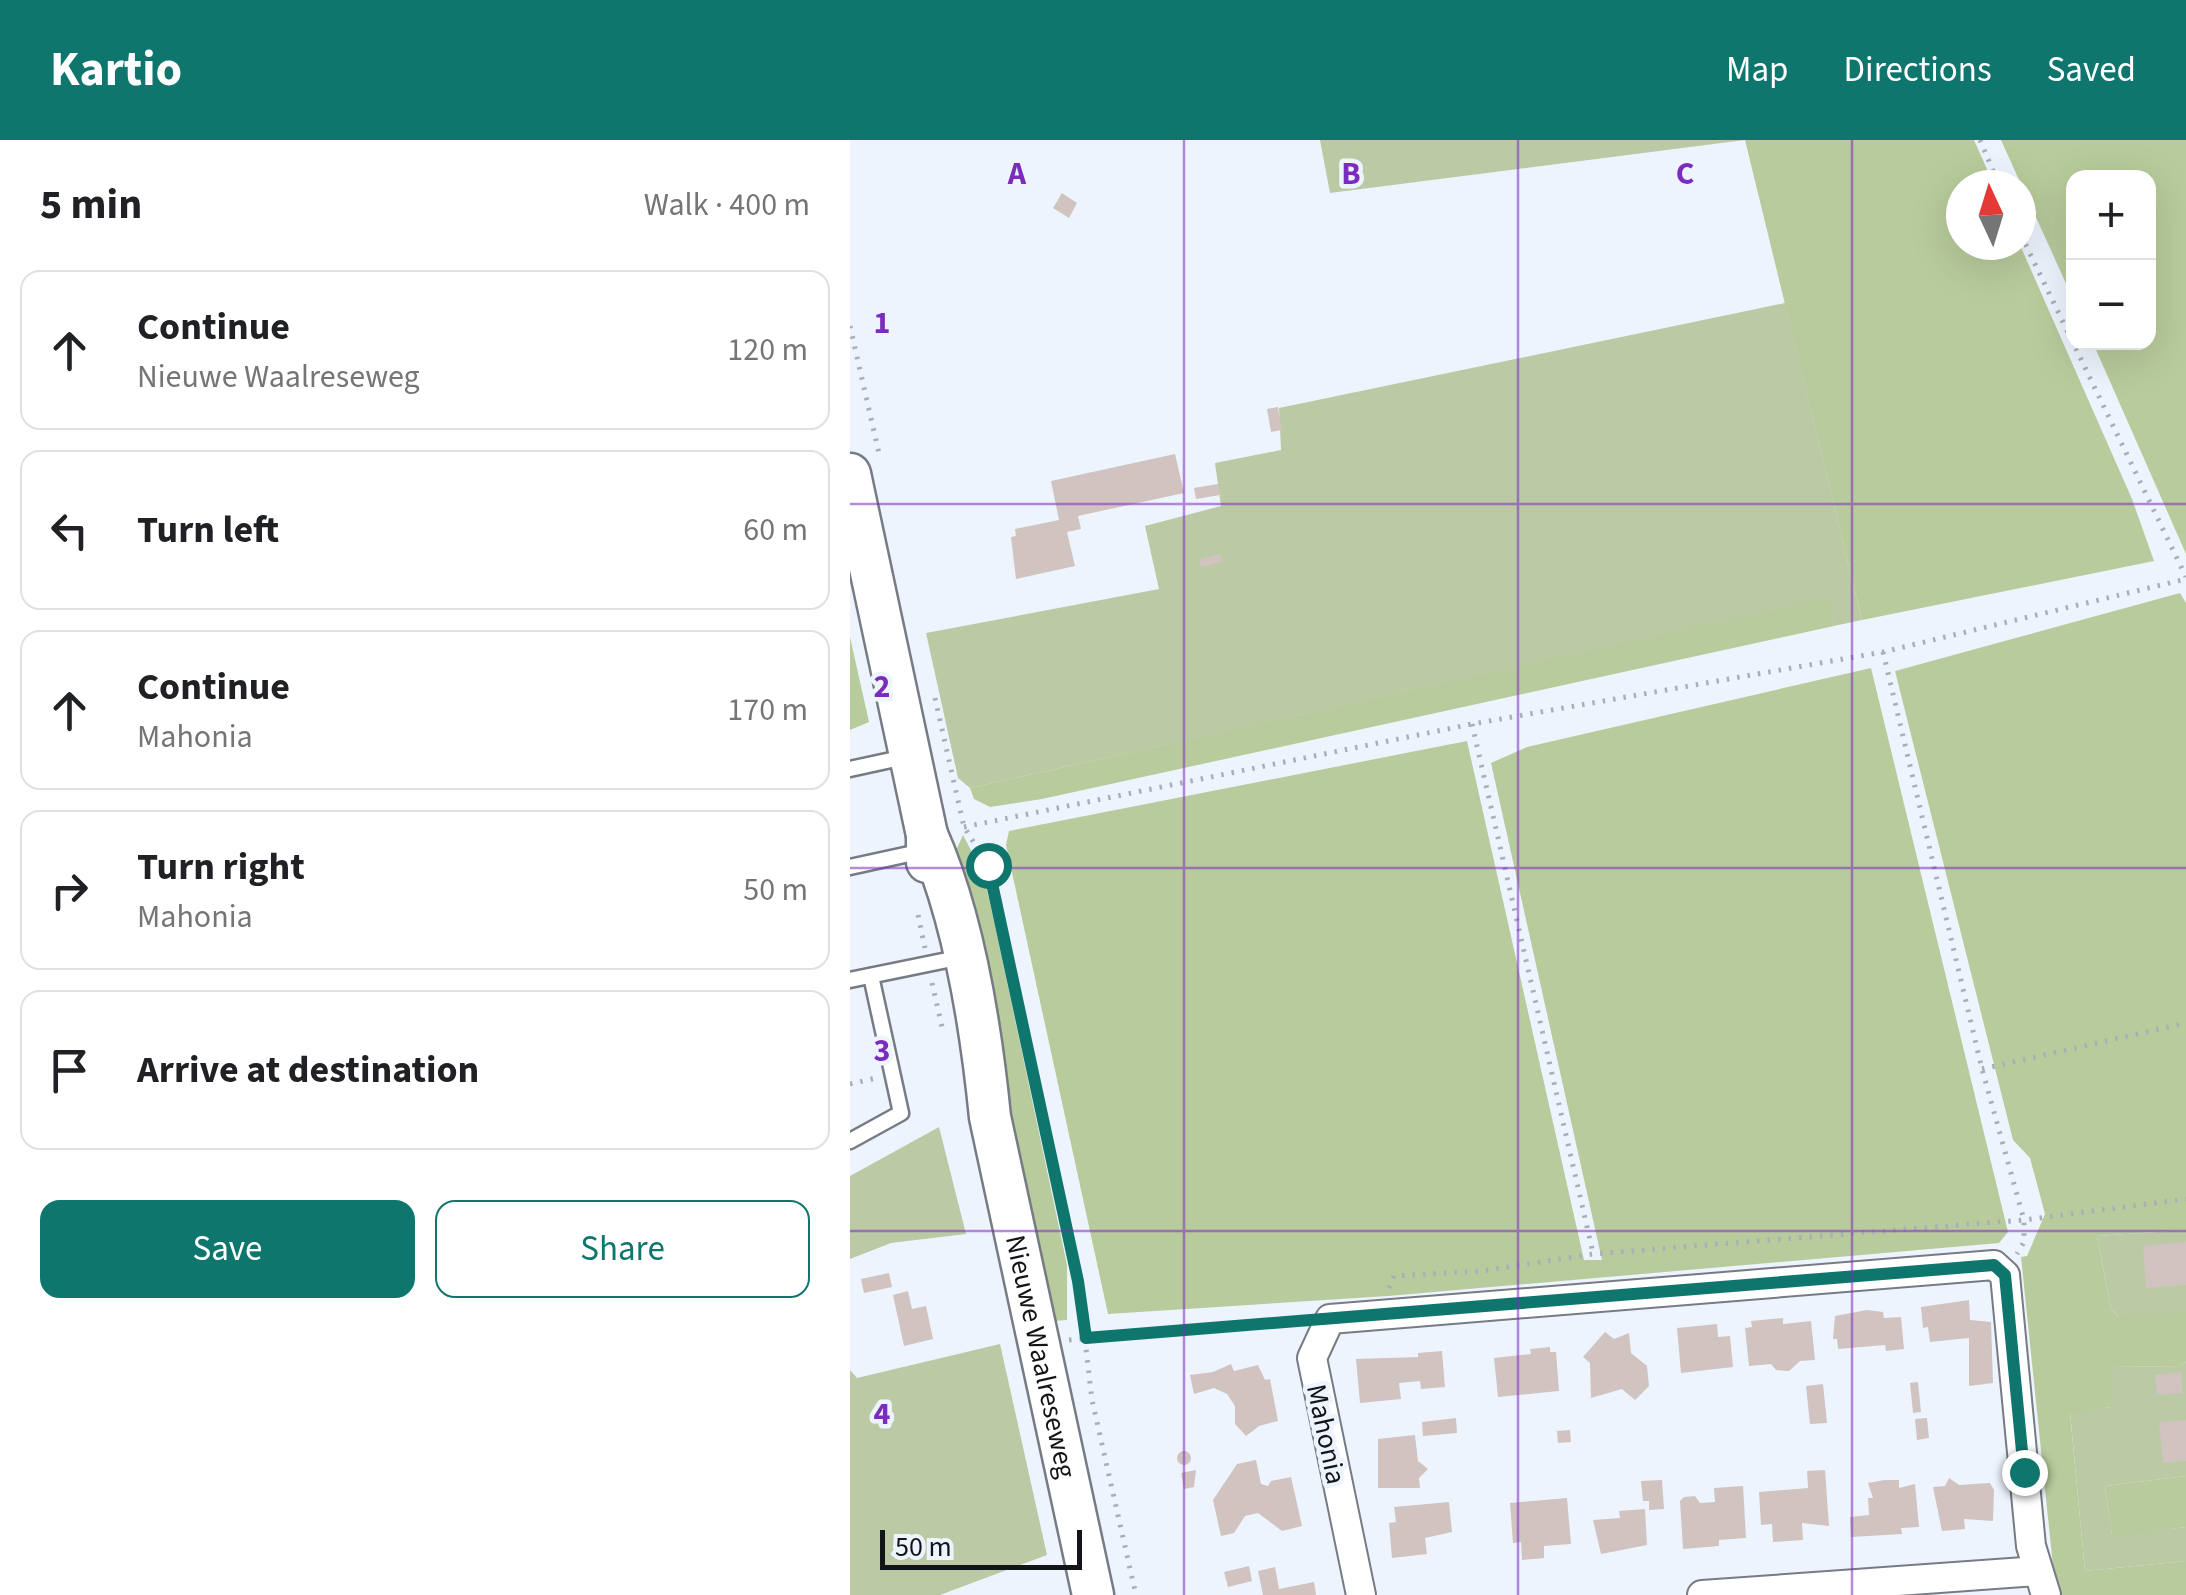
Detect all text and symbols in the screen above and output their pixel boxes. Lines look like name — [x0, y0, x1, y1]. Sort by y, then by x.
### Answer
text: Kartio — [50, 36, 182, 104]
text: Map — [1726, 45, 1789, 95]
text: Directions — [1844, 45, 1992, 95]
text: Saved — [2047, 45, 2136, 95]
text: A — [1007, 151, 1027, 197]
text: B — [1341, 151, 1361, 197]
text: C — [1676, 151, 1694, 197]
north arrow — [1946, 170, 2036, 260]
map controls — [2066, 170, 2156, 350]
button: + — [2066, 170, 2156, 260]
text: 5 min — [40, 175, 142, 235]
text: Walk · 400 m — [644, 182, 810, 228]
button: − — [2066, 260, 2156, 350]
text: Continue — [137, 300, 290, 354]
text: 1 — [874, 300, 890, 346]
icon: ahead — [42, 323, 97, 378]
text: 120 m — [727, 327, 808, 373]
text: Nieuwe Waalreseweg — [137, 354, 420, 400]
icon: left — [42, 503, 97, 558]
text: Turn left — [137, 503, 279, 557]
text: 60 m — [743, 507, 808, 553]
text: Continue — [137, 660, 290, 714]
text: 2 — [874, 664, 890, 710]
icon: ahead — [42, 683, 97, 738]
text: 170 m — [727, 687, 808, 733]
text: Mahonia — [137, 714, 253, 760]
text: Turn right — [137, 840, 305, 894]
route start — [966, 843, 1012, 889]
icon: right — [42, 863, 97, 918]
text: 50 m — [743, 867, 808, 913]
text: Mahonia — [137, 894, 253, 940]
text: 3 — [874, 1028, 890, 1074]
icon: arrive — [42, 1043, 97, 1098]
text: Arrive at destination — [137, 1043, 479, 1097]
button: Save — [40, 1200, 415, 1298]
button: Share — [435, 1200, 810, 1298]
street label: Nieuwe Waalreseweg — [995, 1231, 1086, 1482]
street label: Mahonia — [1296, 1381, 1356, 1488]
text: 4 — [874, 1391, 891, 1437]
route end — [2002, 1450, 2048, 1496]
scale bar — [880, 1525, 1082, 1570]
text: 50 m — [895, 1527, 952, 1567]

